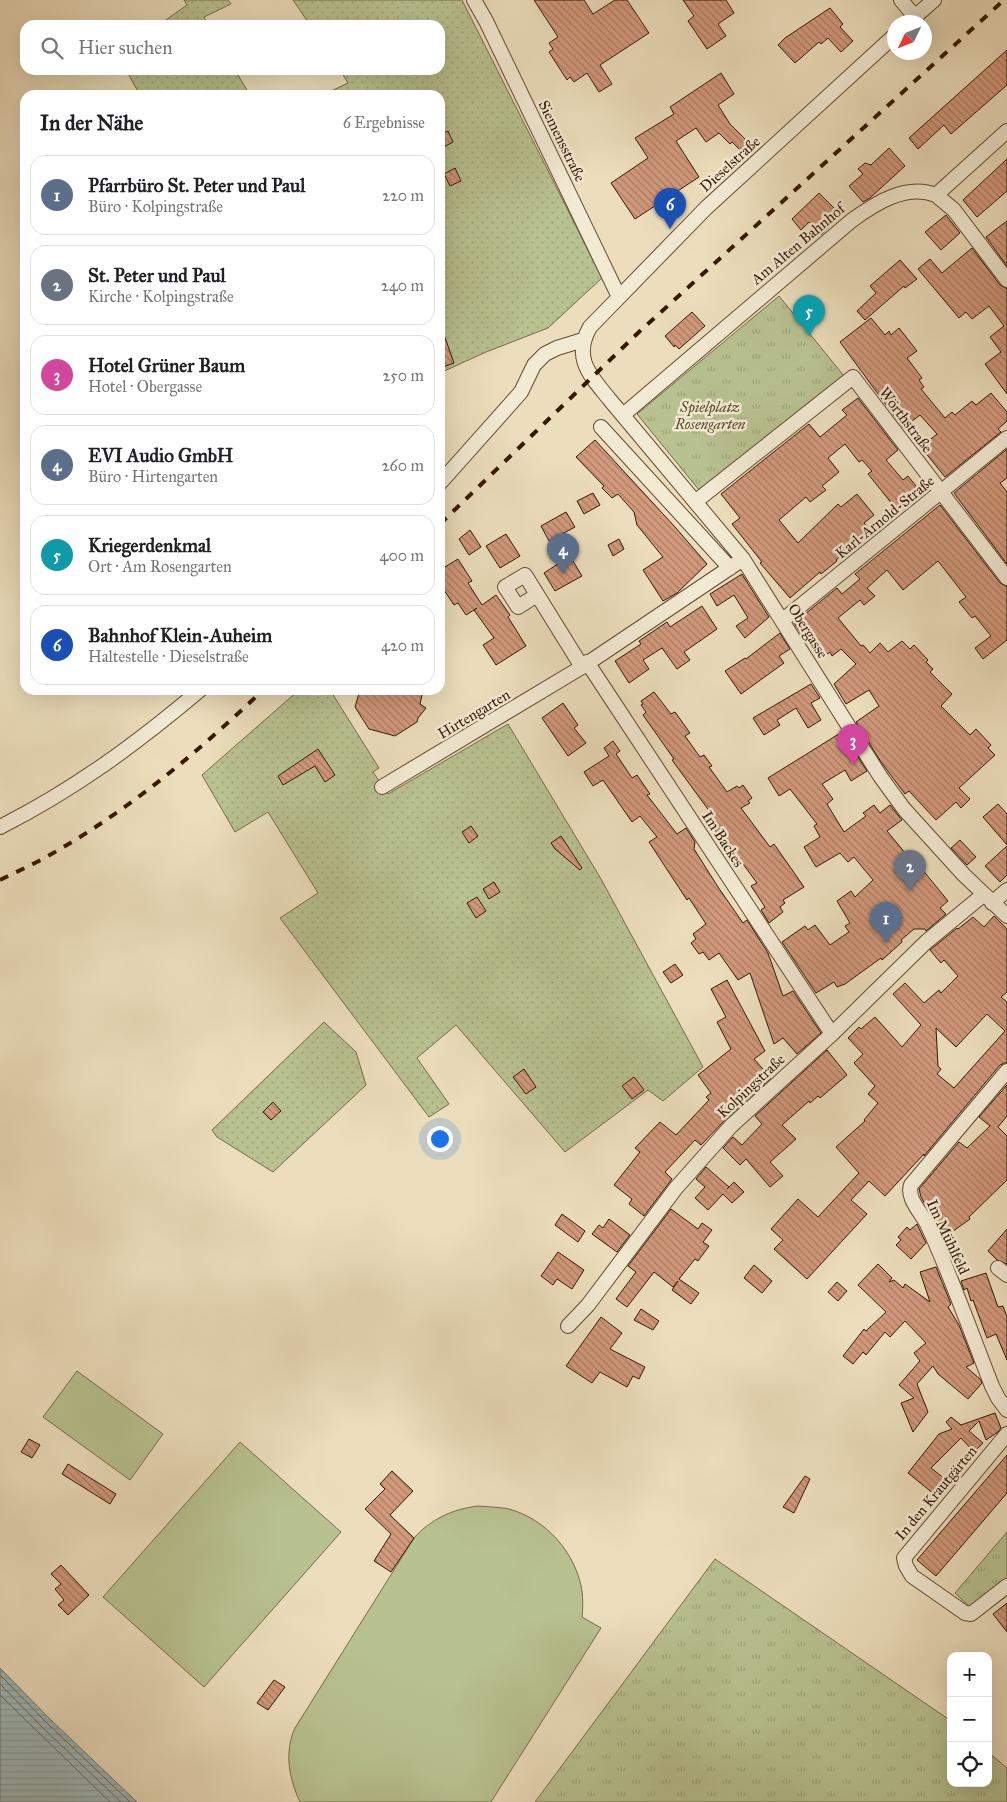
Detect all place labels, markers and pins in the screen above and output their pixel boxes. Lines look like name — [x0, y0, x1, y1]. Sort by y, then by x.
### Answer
pin: 6 — [654, 188, 686, 229]
pin: 5 — [793, 295, 825, 336]
pin: 4 — [547, 533, 579, 574]
pin: 3 — [837, 724, 869, 765]
pin: 2 — [894, 850, 926, 891]
pin: 1 — [870, 902, 902, 943]

